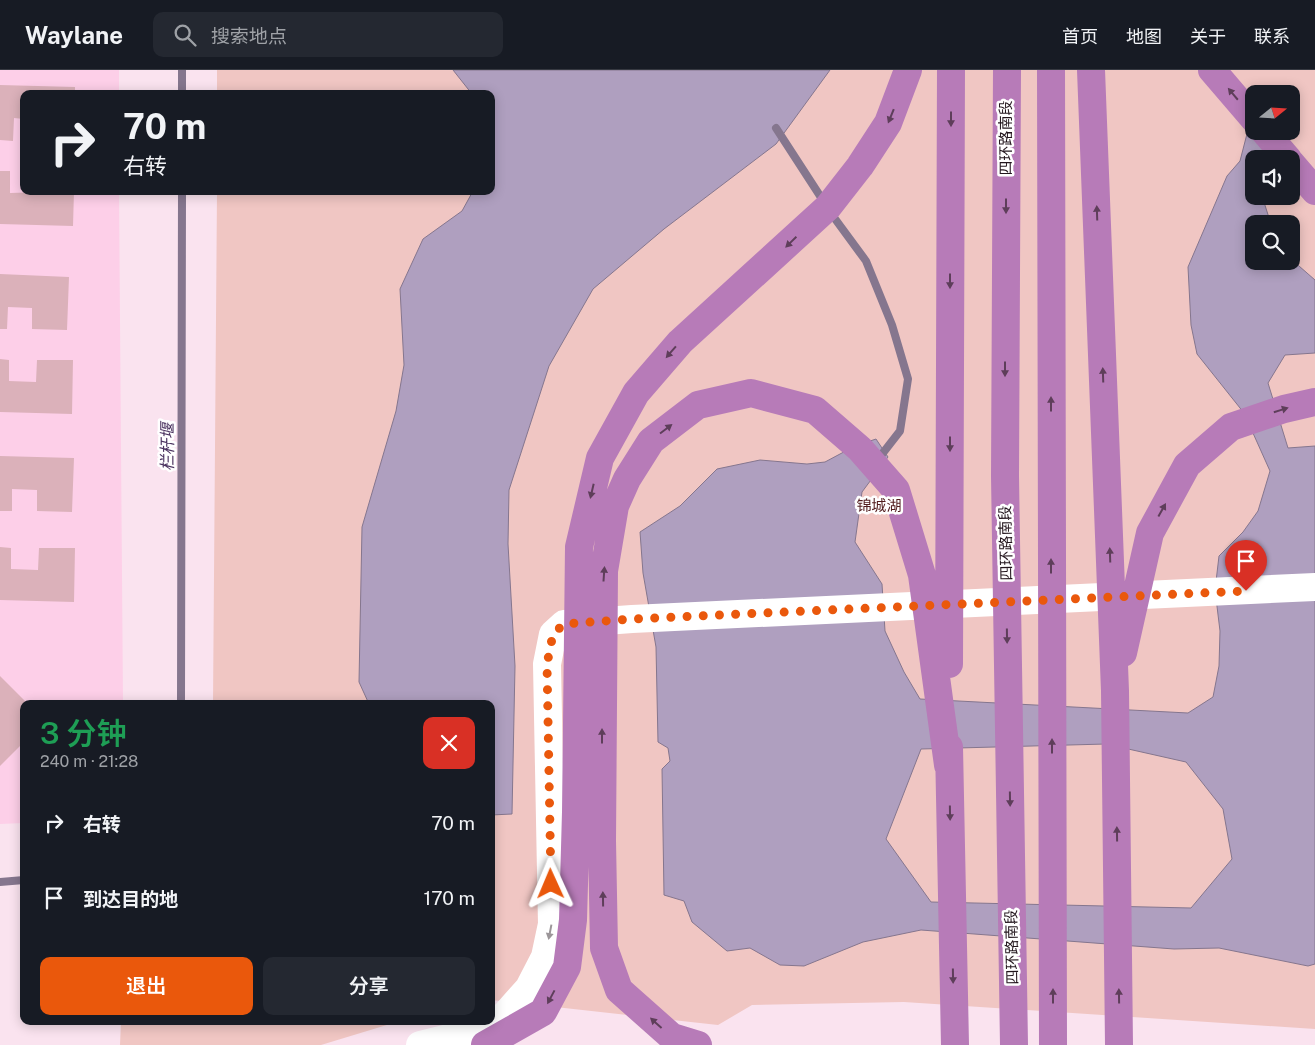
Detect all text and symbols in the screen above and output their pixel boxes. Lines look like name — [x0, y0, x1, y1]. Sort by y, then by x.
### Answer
search box — [153, 12, 503, 57]
text: Waylane — [25, 21, 123, 49]
icon: search — [171, 21, 199, 49]
text: 搜索地点 — [211, 25, 287, 47]
text: 首页 — [1062, 26, 1098, 47]
text: 地图 — [1126, 26, 1162, 47]
text: 关于 — [1190, 26, 1226, 47]
text: 联系 — [1254, 26, 1290, 47]
north arrow — [1245, 85, 1300, 140]
map controls — [1245, 85, 1300, 270]
one-way arrow — [1227, 89, 1239, 101]
street label: 四环路南段 — [997, 100, 1014, 176]
text: 70 m — [123, 106, 206, 147]
one-way arrow — [886, 109, 894, 123]
icon: right — [40, 110, 105, 175]
one-way arrow — [947, 111, 955, 127]
button: sound — [1245, 150, 1300, 205]
text: 右转 — [123, 153, 167, 179]
one-way arrow — [1002, 198, 1010, 214]
one-way arrow — [1092, 205, 1100, 221]
button: search — [1245, 215, 1300, 270]
one-way arrow — [785, 236, 797, 248]
one-way arrow — [946, 273, 954, 289]
one-way arrow — [665, 346, 677, 358]
one-way arrow — [1001, 361, 1009, 377]
one-way arrow — [1099, 367, 1107, 383]
one-way arrow — [1047, 396, 1055, 412]
one-way arrow — [1274, 405, 1289, 413]
water label: 栏杆堰 — [158, 420, 177, 471]
one-way arrow — [659, 424, 672, 435]
one-way arrow — [946, 436, 954, 452]
one-way arrow — [588, 484, 596, 499]
park label: 锦城湖 — [856, 497, 902, 514]
one-way arrow — [1158, 503, 1167, 516]
street label: 四环路南段 — [996, 505, 1015, 581]
pin — [1225, 540, 1267, 591]
one-way arrow — [1106, 547, 1114, 563]
icon: arrive — [1232, 547, 1260, 575]
one-way arrow — [1047, 558, 1055, 574]
one-way arrow — [600, 566, 608, 582]
one-way arrow — [1003, 628, 1011, 644]
text: 3 分钟 — [40, 715, 126, 751]
button: close — [423, 717, 475, 769]
one-way arrow — [598, 728, 606, 744]
one-way arrow — [1048, 738, 1056, 754]
text: 240 m · 21:28 — [40, 752, 138, 771]
one-way arrow — [1006, 791, 1014, 807]
one-way arrow — [946, 806, 954, 822]
icon: right — [40, 809, 68, 837]
text: 70 m — [431, 812, 475, 834]
text: 右转 — [83, 813, 121, 835]
one-way arrow — [1113, 826, 1121, 842]
position arrow — [524, 857, 576, 909]
icon: arrive — [40, 884, 68, 912]
text: 170 m — [424, 887, 475, 909]
text: 到达目的地 — [83, 888, 178, 910]
one-way arrow — [598, 891, 606, 907]
street label: 四环路南段 — [1002, 909, 1021, 985]
one-way arrow — [546, 924, 554, 940]
button: 退出 — [40, 957, 253, 1015]
button: 分享 — [263, 957, 475, 1015]
one-way arrow — [949, 968, 957, 984]
one-way arrow — [1049, 988, 1057, 1004]
one-way arrow — [1114, 988, 1122, 1004]
one-way arrow — [547, 989, 555, 1004]
one-way arrow — [650, 1017, 662, 1029]

